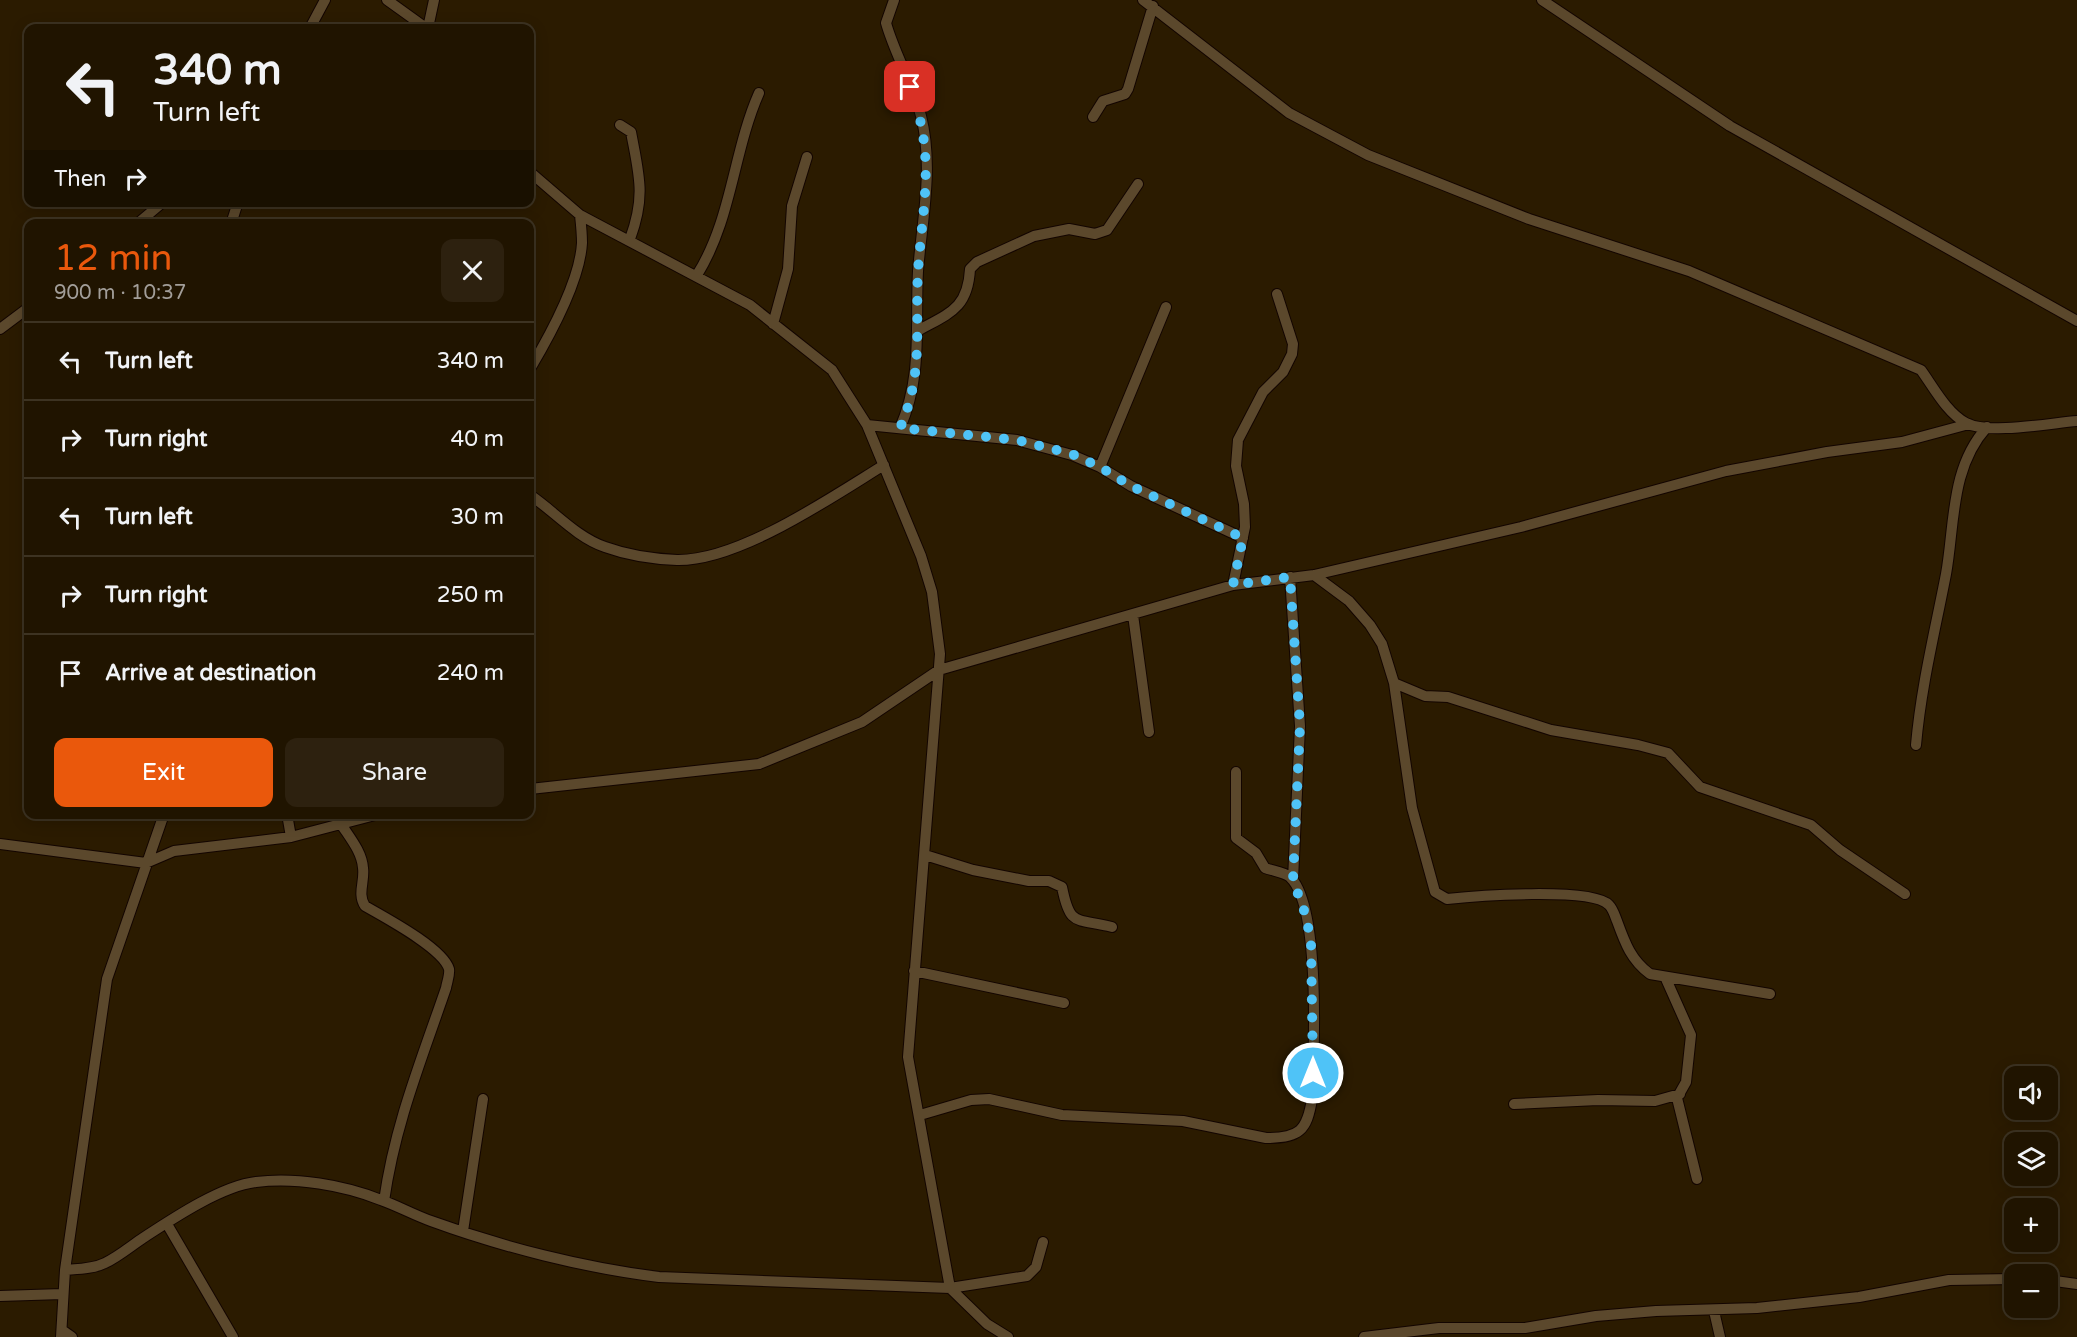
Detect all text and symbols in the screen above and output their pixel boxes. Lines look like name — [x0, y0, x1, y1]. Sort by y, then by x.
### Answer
text: 340 m — [153, 45, 282, 96]
icon: left — [54, 48, 132, 126]
pin — [884, 61, 935, 112]
icon: arrive — [893, 70, 926, 103]
text: Turn left — [153, 96, 260, 129]
icon: right — [119, 162, 152, 195]
text: Then — [54, 166, 107, 192]
text: 12 min — [54, 237, 173, 280]
button: close — [441, 239, 504, 302]
text: 900 m · 10:37 — [54, 281, 186, 305]
icon: left — [54, 345, 87, 378]
text: Turn left — [105, 348, 193, 374]
text: 340 m — [437, 348, 504, 374]
icon: right — [54, 423, 87, 456]
text: Turn right — [105, 426, 207, 452]
text: 40 m — [450, 426, 504, 452]
icon: left — [54, 501, 87, 534]
text: Turn left — [105, 504, 193, 530]
text: 30 m — [450, 504, 504, 530]
icon: right — [54, 579, 87, 612]
text: Turn right — [105, 582, 207, 608]
text: 250 m — [437, 582, 504, 608]
icon: arrive — [54, 657, 87, 690]
text: Arrive at destination — [105, 660, 316, 686]
text: 240 m — [437, 660, 504, 686]
button: Exit — [54, 738, 273, 807]
button: Share — [285, 738, 504, 807]
position arrow — [1281, 1041, 1345, 1105]
map controls — [2004, 1066, 2058, 1318]
button: sound — [2004, 1066, 2058, 1120]
button: layers — [2004, 1132, 2058, 1186]
button: + — [2004, 1198, 2058, 1252]
button: − — [2004, 1264, 2058, 1318]

